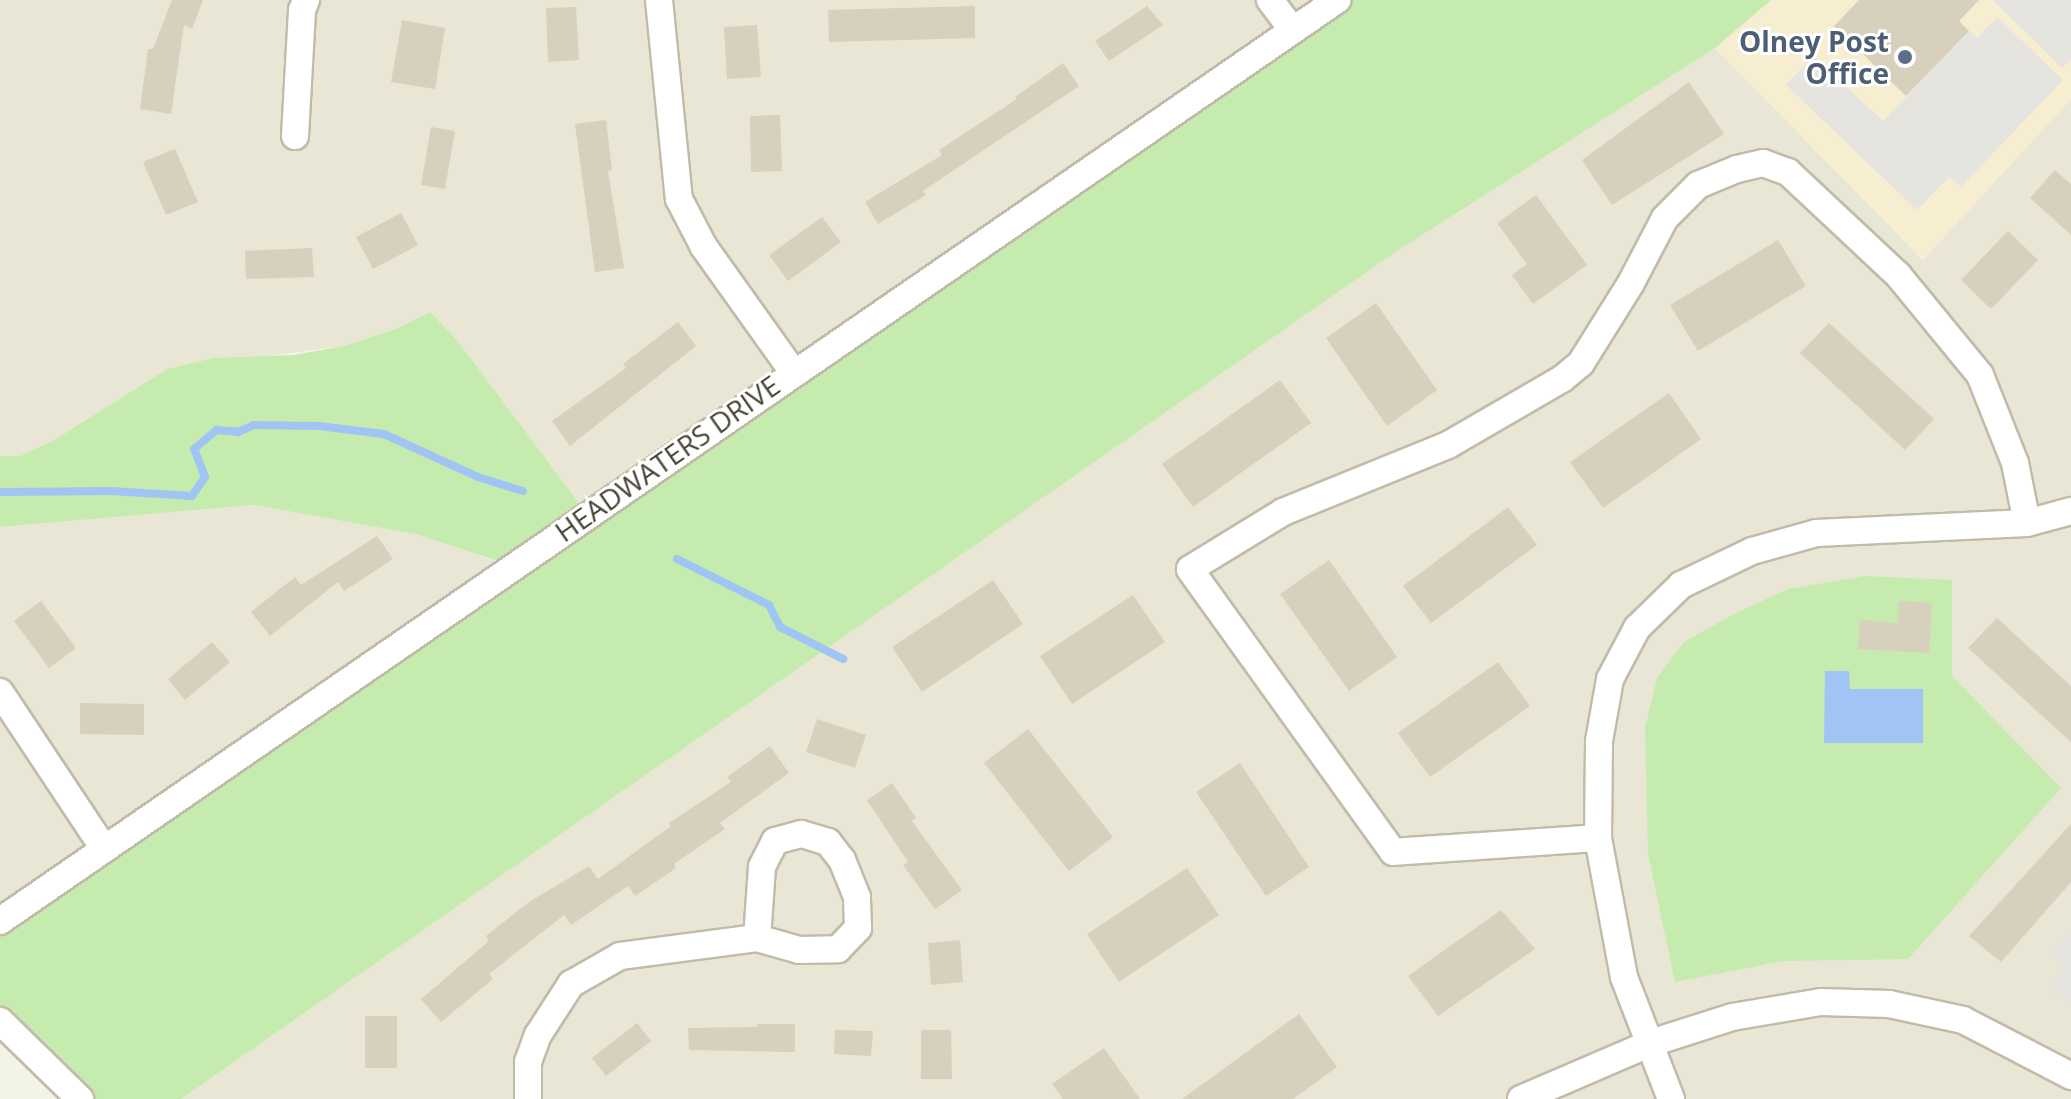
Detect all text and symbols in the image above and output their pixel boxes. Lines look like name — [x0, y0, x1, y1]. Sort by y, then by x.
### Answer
place label: Olney Post Office — [1739, 24, 1889, 90]
marker: Olney Post Office — [1896, 48, 1914, 66]
street label: HEADWATERS DRIVE — [548, 368, 786, 548]

